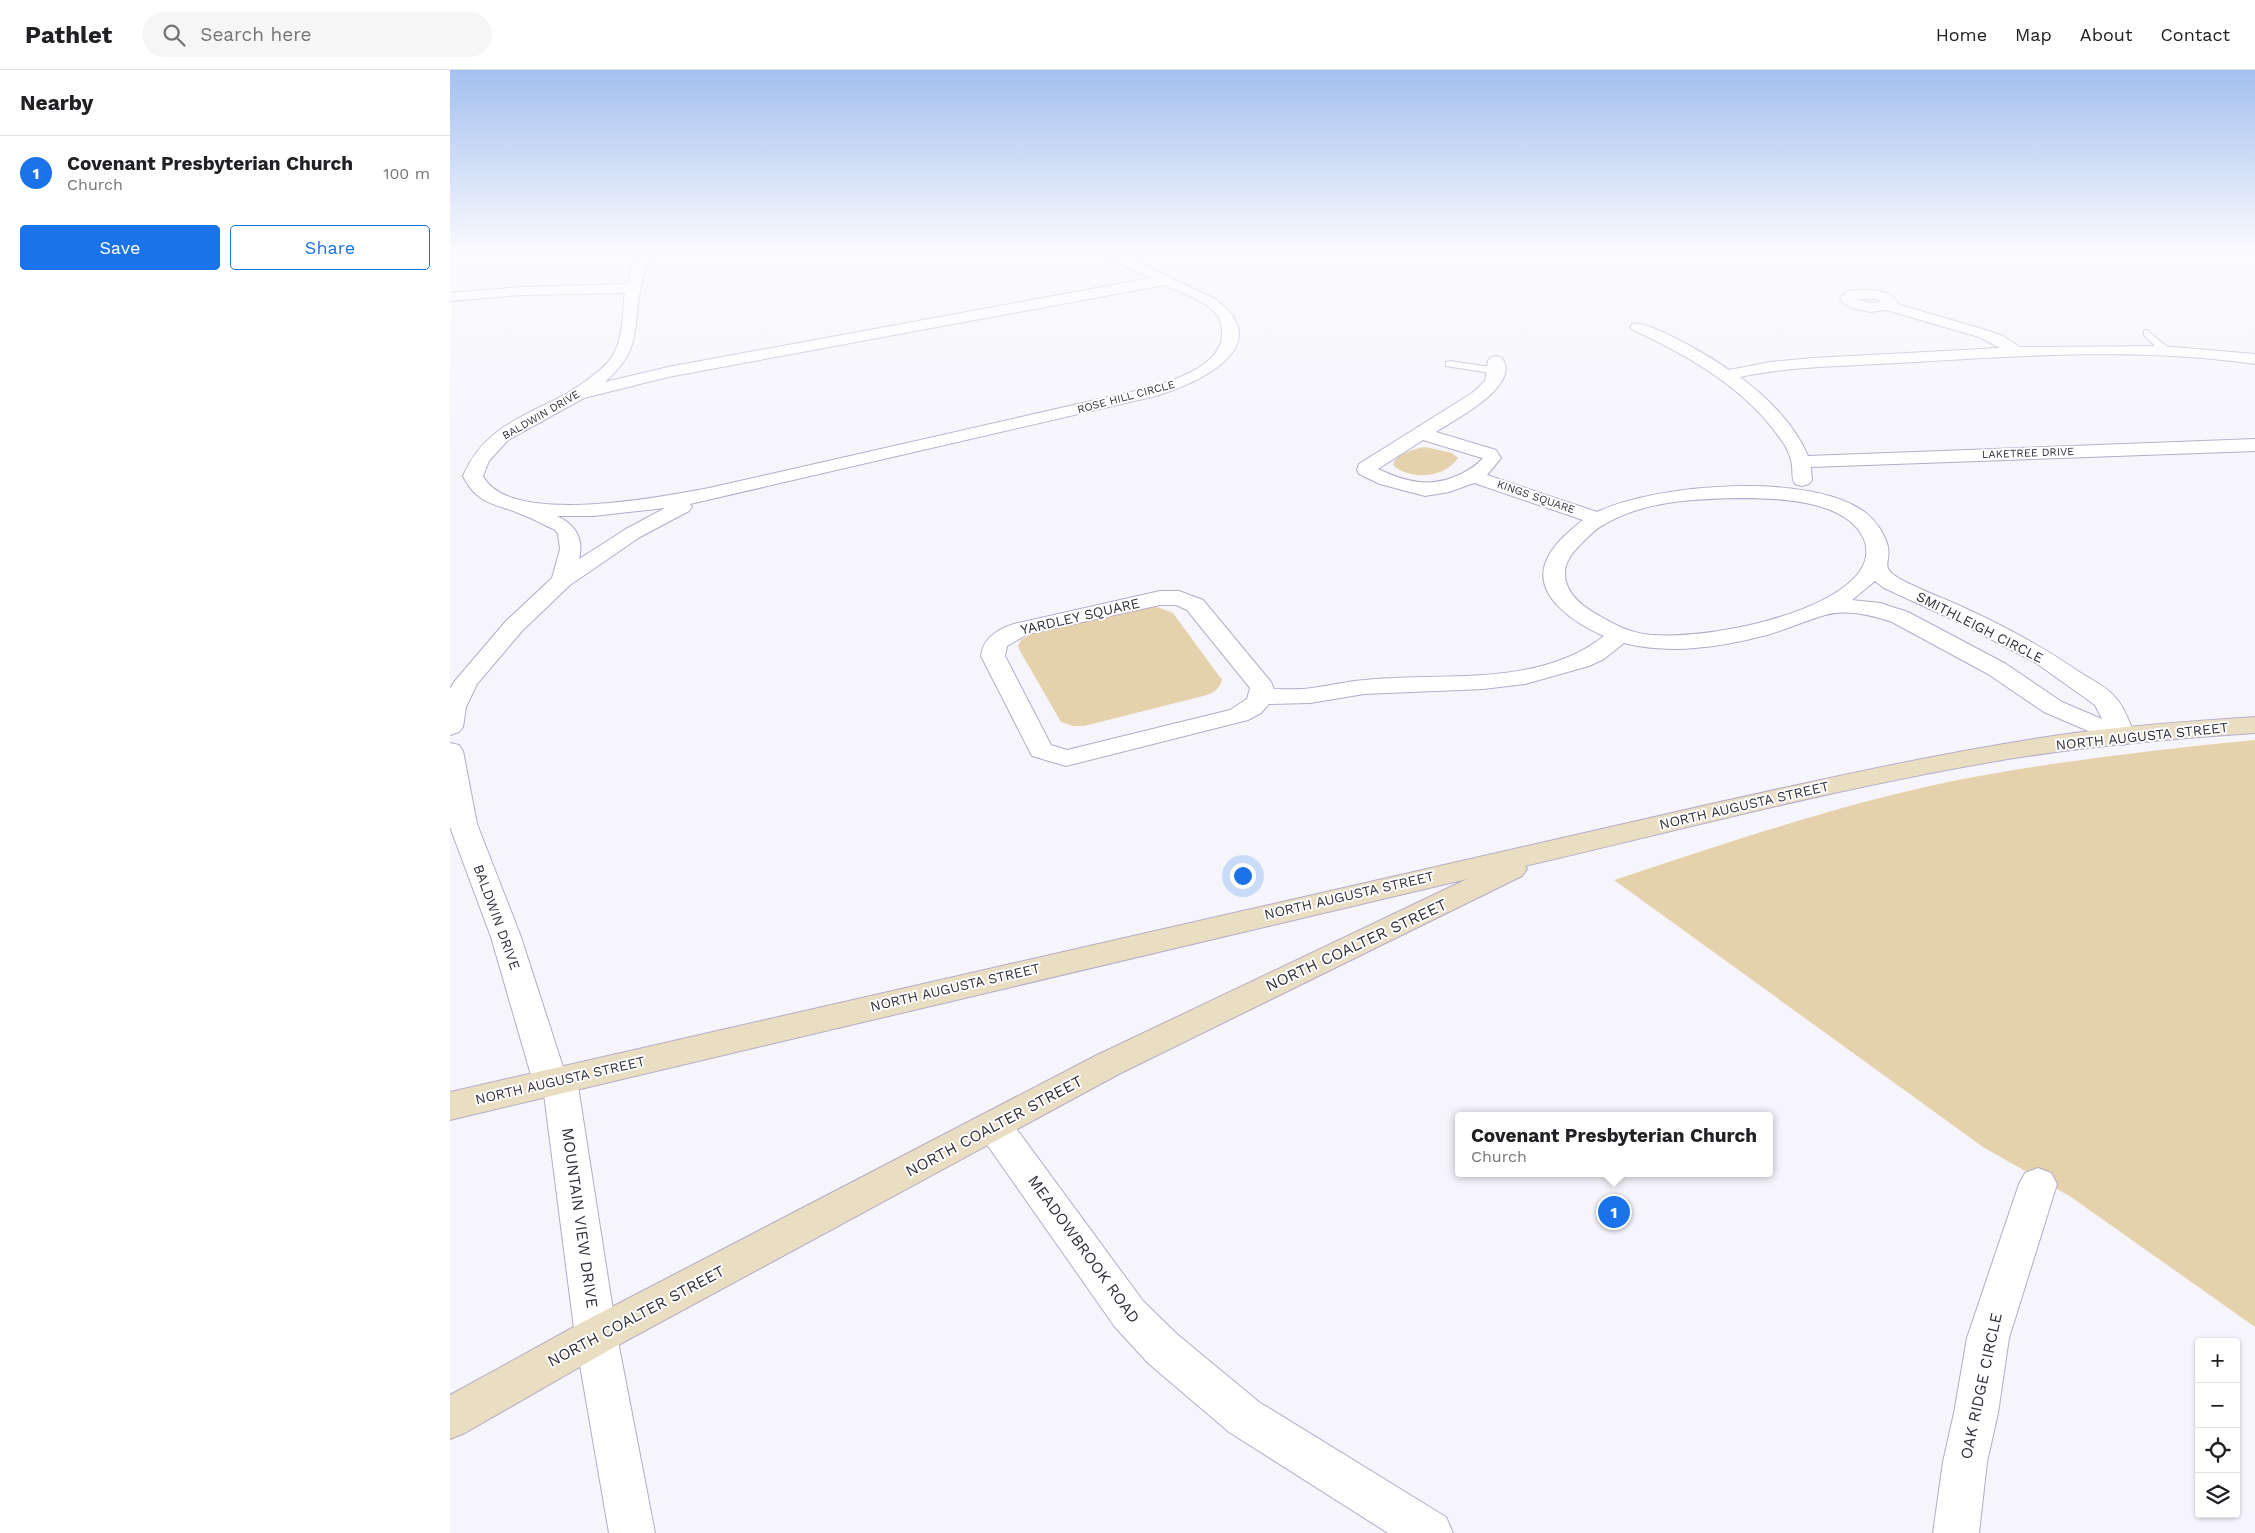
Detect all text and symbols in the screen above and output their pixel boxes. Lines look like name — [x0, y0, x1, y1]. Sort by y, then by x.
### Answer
search box — [142, 12, 492, 57]
text: Pathlet — [25, 21, 112, 49]
icon: search — [160, 21, 188, 49]
text: Search here — [200, 23, 312, 46]
text: Home — [1936, 24, 1987, 45]
text: Map — [2015, 24, 2052, 45]
text: About — [2080, 24, 2132, 45]
text: Contact — [2160, 24, 2230, 45]
text: Nearby — [20, 90, 93, 115]
text: Covenant Presbyterian Church — [67, 152, 353, 175]
text: 1 — [33, 164, 39, 183]
text: 100 m — [383, 164, 430, 183]
text: Church — [67, 175, 123, 194]
button: Save — [20, 225, 220, 270]
button: Share — [230, 225, 430, 270]
street label: ROSE HILL CIRCLE — [1076, 378, 1176, 416]
street label: BALDWIN DRIVE — [500, 388, 582, 442]
street label: LAKETREE DRIVE — [1982, 445, 2074, 461]
street label: KINGS SQUARE — [1495, 478, 1577, 516]
street label: SMITHLEIGH CIRCLE — [1914, 588, 2046, 666]
street label: YARDLEY SQUARE — [1019, 594, 1141, 637]
street label: NORTH AUGUSTA STREET — [2055, 719, 2230, 753]
street label: NORTH AUGUSTA STREET — [1658, 778, 1831, 832]
street label: BALDWIN DRIVE — [471, 862, 523, 972]
your location — [1230, 863, 1256, 889]
street label: NORTH AUGUSTA STREET — [1263, 868, 1436, 922]
street label: NORTH COALTER STREET — [1262, 894, 1450, 995]
street label: NORTH AUGUSTA STREET — [869, 960, 1042, 1014]
street label: NORTH AUGUSTA STREET — [474, 1053, 647, 1107]
street label: NORTH COALTER STREET — [902, 1071, 1086, 1181]
popup — [1455, 1112, 1773, 1177]
text: Covenant Presbyterian Church — [1471, 1124, 1757, 1147]
street label: MOUNTAIN VIEW DRIVE — [558, 1126, 602, 1310]
text: Church — [1471, 1147, 1527, 1166]
street label: MEADOWBROOK ROAD — [1024, 1171, 1144, 1327]
pin: 1 — [1598, 1193, 1630, 1231]
street label: NORTH COALTER STREET — [544, 1261, 728, 1371]
street label: OAK RIDGE CIRCLE — [1956, 1311, 2006, 1461]
map controls — [2195, 1338, 2240, 1518]
button: + — [2195, 1338, 2240, 1383]
button: − — [2195, 1383, 2240, 1428]
button: locate — [2195, 1428, 2240, 1473]
button: layers — [2195, 1473, 2240, 1518]

